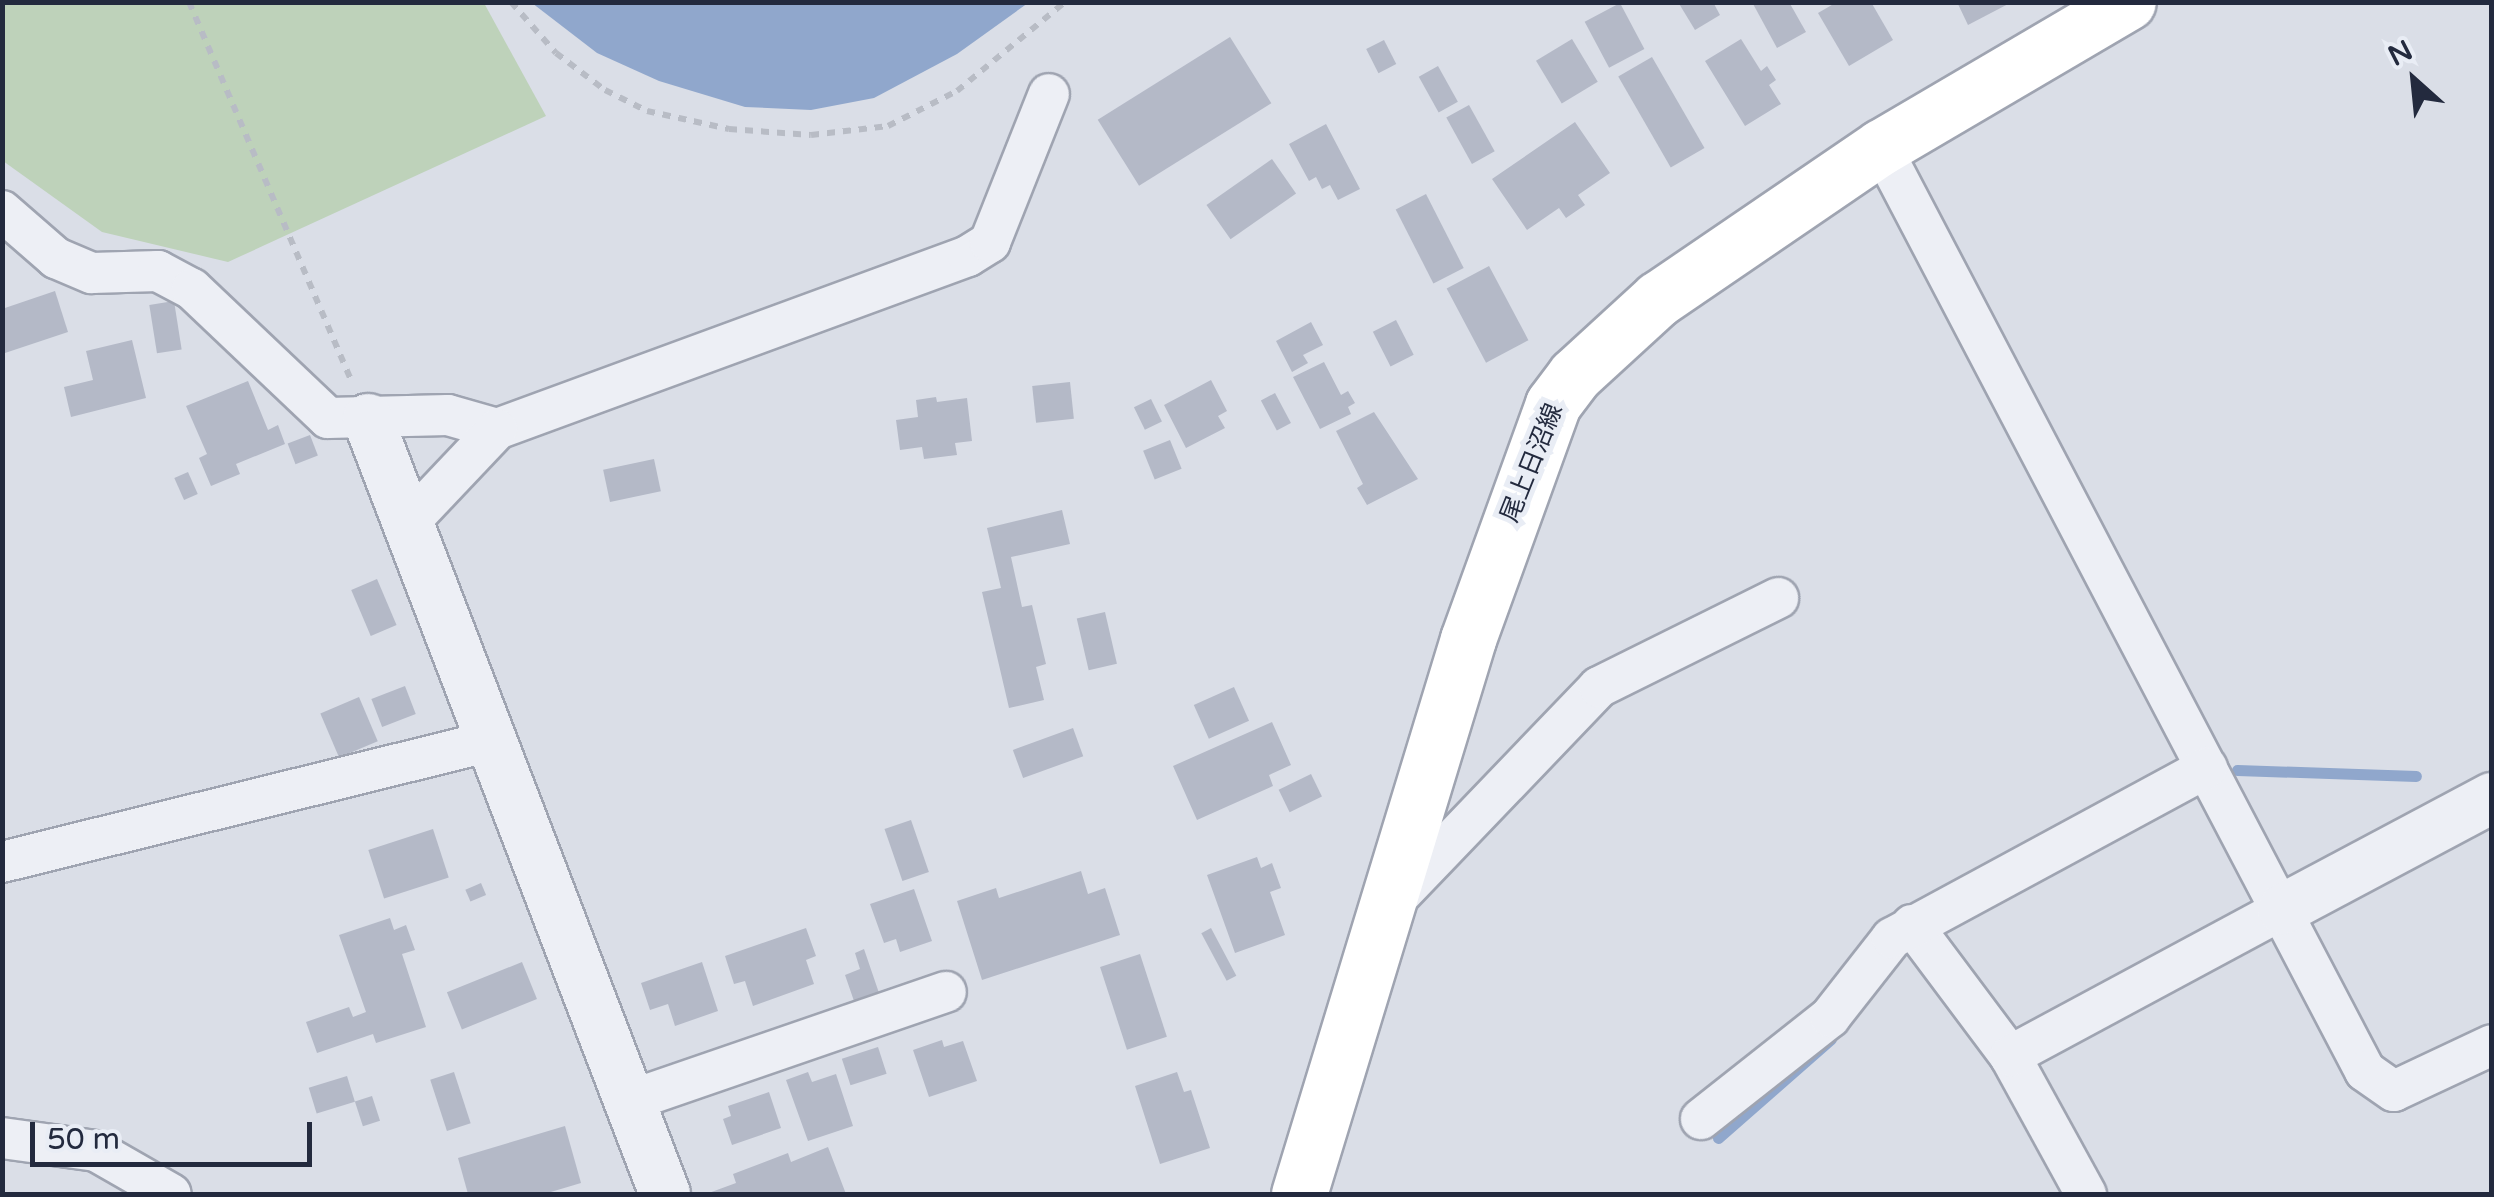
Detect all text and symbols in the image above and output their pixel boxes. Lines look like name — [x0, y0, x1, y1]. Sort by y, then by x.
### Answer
north arrow — [2364, 30, 2464, 130]
text: N — [2383, 33, 2418, 74]
street label: 尾上日沼線 — [1495, 399, 1569, 527]
scale bar — [35, 1102, 318, 1164]
text: 50 m — [47, 1121, 120, 1158]

